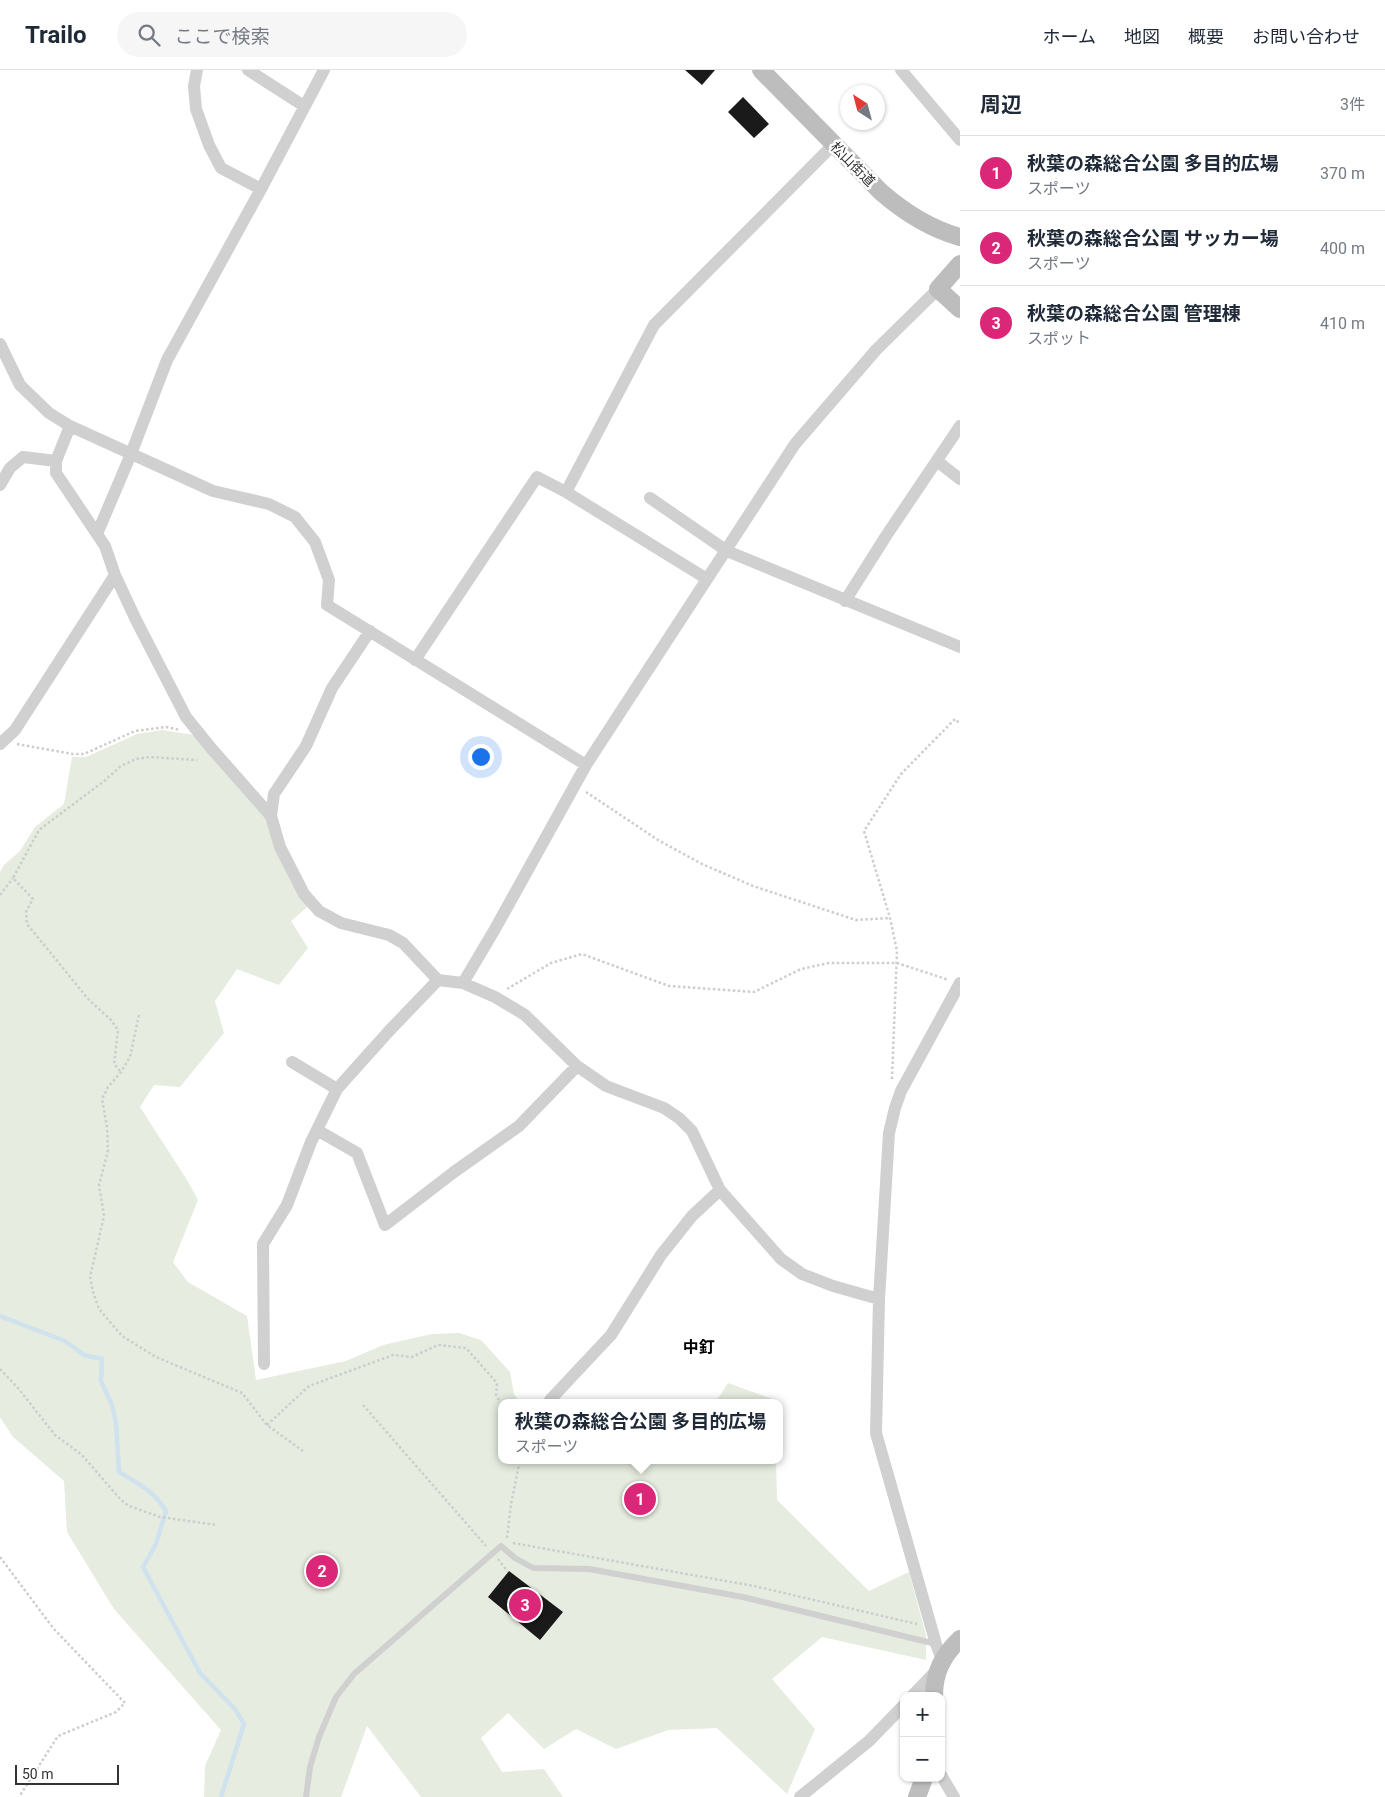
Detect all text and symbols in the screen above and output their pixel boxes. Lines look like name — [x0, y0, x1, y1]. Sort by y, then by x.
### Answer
search box — [117, 12, 467, 57]
text: Trailo — [25, 21, 87, 49]
icon: search — [135, 21, 163, 49]
text: ここで検索 — [175, 25, 270, 48]
text: ホーム — [1043, 26, 1096, 47]
text: 地図 — [1124, 26, 1160, 47]
text: 概要 — [1188, 26, 1224, 47]
text: お問い合わせ — [1252, 26, 1360, 47]
north arrow — [840, 85, 885, 130]
text: 周辺 — [980, 93, 1022, 117]
text: 3件 — [1340, 95, 1365, 114]
street label: 松山街道 — [828, 139, 878, 189]
text: 秋葉の森総合公園 多目的広場 — [1027, 152, 1279, 175]
text: 1 — [991, 164, 1001, 183]
text: 370 m — [1320, 164, 1365, 183]
text: スポーツ — [1027, 179, 1091, 198]
text: 秋葉の森総合公園 サッカー場 — [1027, 227, 1279, 250]
text: 2 — [991, 239, 1001, 258]
text: 400 m — [1320, 239, 1365, 258]
text: スポーツ — [1027, 254, 1091, 273]
text: 秋葉の森総合公園 管理棟 — [1027, 302, 1241, 325]
text: 3 — [991, 314, 1001, 333]
text: 410 m — [1320, 314, 1365, 333]
text: スポット — [1027, 329, 1091, 348]
your location — [468, 744, 494, 770]
district label: 中釘 — [683, 1338, 715, 1357]
popup — [498, 1399, 783, 1464]
text: 秋葉の森総合公園 多目的広場 — [515, 1410, 766, 1433]
text: スポーツ — [515, 1437, 578, 1456]
pin: 1 — [624, 1480, 656, 1518]
pin: 2 — [306, 1552, 338, 1590]
pin: 3 — [509, 1586, 541, 1624]
map controls — [900, 1692, 945, 1782]
button: + — [900, 1692, 945, 1737]
button: − — [900, 1737, 945, 1782]
scale bar — [15, 1762, 119, 1785]
text: 50 m — [22, 1766, 54, 1782]

